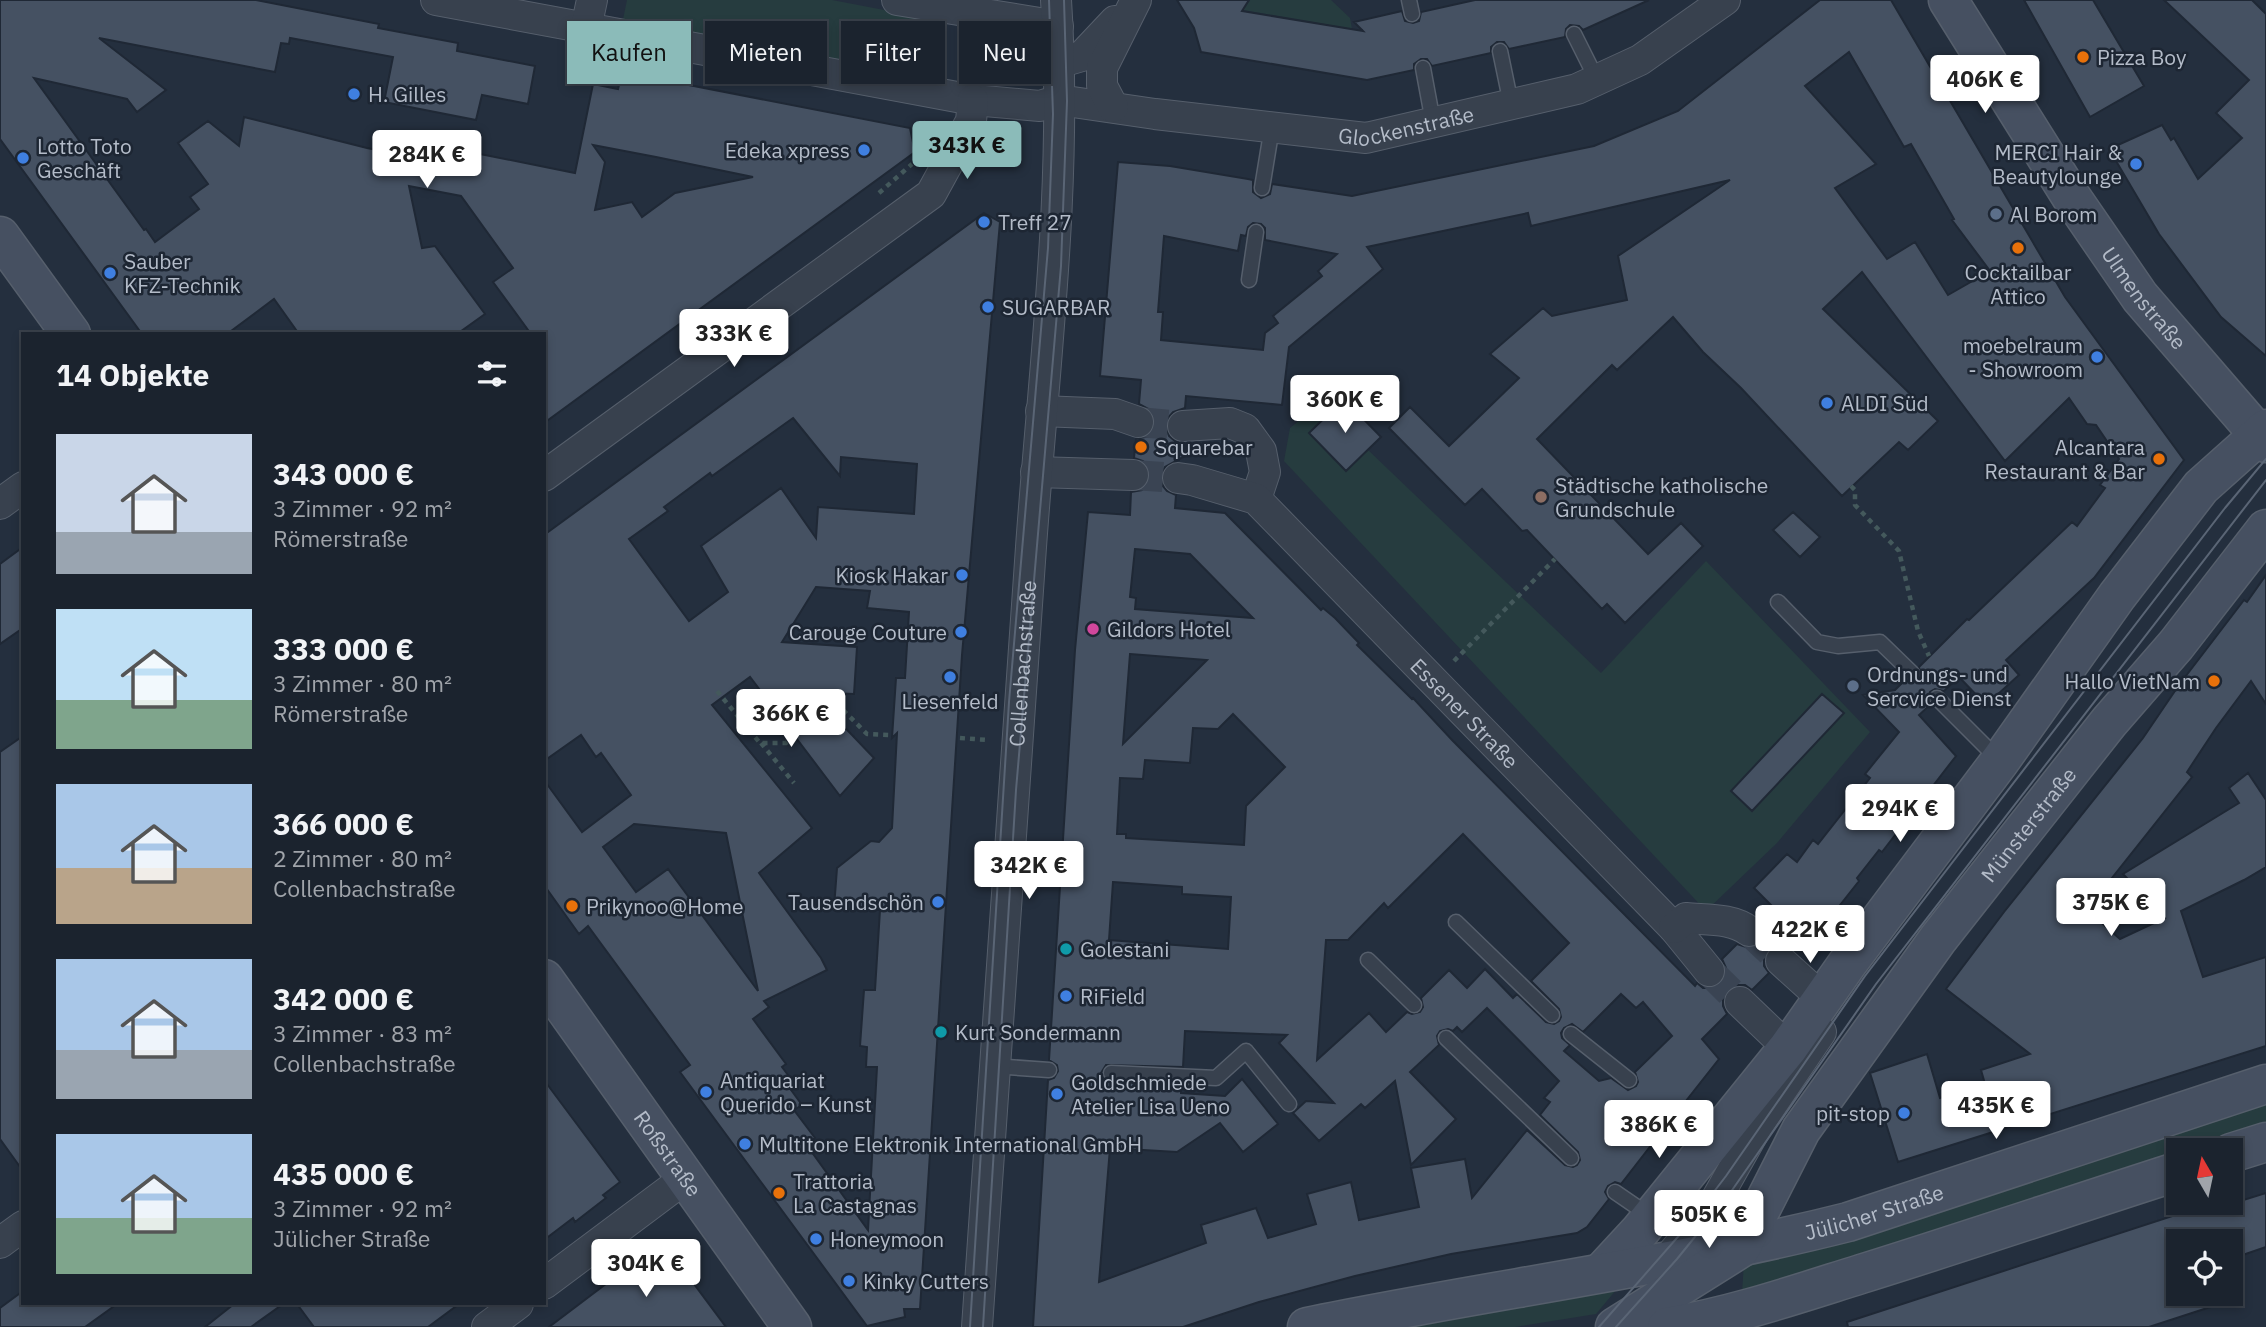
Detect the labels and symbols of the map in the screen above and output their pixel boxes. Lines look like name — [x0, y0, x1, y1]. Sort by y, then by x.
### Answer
place label: Pizza Boy — [2097, 43, 2187, 71]
marker: Pizza Boy — [2075, 49, 2091, 65]
pin: 406K € — [1928, 55, 2042, 115]
place label: H. Gilles — [368, 80, 446, 108]
marker: H. Gilles — [346, 86, 362, 102]
street label: Glockenstraße — [1337, 99, 1477, 152]
pin: 343K € — [910, 122, 1024, 181]
pin: 284K € — [370, 130, 484, 190]
place label: Lotto Toto Geschäft — [37, 132, 132, 184]
place label: Edeka xpress — [725, 136, 850, 164]
place label: MERCI Hair & Beautylounge — [1992, 138, 2122, 190]
marker: Edeka xpress — [856, 142, 872, 158]
marker: Lotto Toto Geschäft — [15, 150, 31, 166]
marker: MERCI Hair & Beautylounge — [2128, 156, 2144, 172]
place label: Al Borom — [2010, 200, 2097, 228]
marker: Al Borom — [1988, 206, 2004, 222]
place label: Treff 27 — [998, 208, 1072, 236]
marker: Treff 27 — [976, 214, 992, 230]
marker: Cocktailbar Attico — [2010, 240, 2026, 256]
street label: Ulmenstraße — [2095, 241, 2193, 355]
place label: Sauber KFZ-Technik — [124, 247, 241, 299]
place label: Cocktailbar Attico — [1965, 258, 2072, 310]
marker: Sauber KFZ-Technik — [102, 265, 118, 281]
place label: SUGARBAR — [1002, 293, 1110, 321]
marker: SUGARBAR — [980, 299, 996, 315]
pin: 333K € — [677, 310, 791, 369]
place label: moebelraum - Showroom — [1963, 331, 2083, 383]
marker: moebelraum - Showroom — [2089, 349, 2105, 365]
pin: 360K € — [1288, 376, 1402, 435]
place label: ALDI Süd — [1841, 389, 1929, 417]
marker: ALDI Süd — [1819, 395, 1835, 411]
place label: Squarebar — [1155, 433, 1253, 461]
place label: Alcantara Restaurant & Bar — [1984, 433, 2145, 485]
marker: Squarebar — [1133, 439, 1149, 455]
marker: Alcantara Restaurant & Bar — [2151, 451, 2167, 467]
place label: Städtische katholische Grundschule — [1555, 471, 1768, 523]
marker: Städtische katholische Grundschule — [1533, 489, 1549, 505]
place label: Kiosk Hakar — [835, 561, 948, 589]
marker: Kiosk Hakar — [954, 567, 970, 583]
street label: Collenbachstraße — [1002, 579, 1042, 748]
place label: Gildors Hotel — [1107, 615, 1231, 643]
place label: Carouge Couture — [789, 618, 947, 646]
marker: Gildors Hotel — [1085, 621, 1101, 637]
marker: Carouge Couture — [953, 624, 969, 640]
street label: Essener Straße — [1405, 652, 1525, 774]
place label: Ordnungs- und Sercvice Dienst — [1867, 660, 2012, 712]
place label: Hallo VietNam — [2065, 667, 2200, 695]
marker: Liesenfeld — [942, 669, 958, 685]
marker: Hallo VietNam — [2206, 673, 2222, 689]
marker: Ordnungs- und Sercvice Dienst — [1845, 678, 1861, 694]
place label: Liesenfeld — [901, 687, 999, 715]
pin: 366K € — [734, 690, 848, 749]
street label: Münsterstraße — [1974, 761, 2082, 888]
pin: 294K € — [1843, 784, 1957, 844]
pin: 342K € — [972, 842, 1086, 901]
pin: 375K € — [2054, 878, 2168, 938]
place label: Tausendschön — [788, 888, 924, 916]
place label: Prikynoo@Home — [586, 892, 744, 920]
marker: Tausendschön — [930, 894, 946, 910]
marker: Prikynoo@Home — [564, 898, 580, 914]
pin: 422K € — [1753, 906, 1867, 965]
place label: Golestani — [1080, 935, 1169, 963]
marker: Golestani — [1058, 941, 1074, 957]
place label: RiField — [1080, 982, 1145, 1010]
marker: RiField — [1058, 988, 1074, 1004]
place label: Kurt Sondermann — [955, 1018, 1121, 1046]
marker: Kurt Sondermann — [933, 1024, 949, 1040]
place label: Antiquariat Querido – Kunst — [720, 1066, 872, 1118]
place label: Goldschmiede Atelier Lisa Ueno — [1071, 1068, 1230, 1120]
pin: 435K € — [1939, 1082, 2053, 1141]
marker: Antiquariat Querido – Kunst — [698, 1084, 714, 1100]
marker: Goldschmiede Atelier Lisa Ueno — [1049, 1086, 1065, 1102]
place label: pit-stop — [1816, 1099, 1890, 1127]
pin: 386K € — [1602, 1100, 1716, 1160]
street label: Roßstraße — [628, 1105, 708, 1202]
marker: pit-stop — [1896, 1105, 1912, 1121]
place label: Multitone Elektronik International GmbH — [759, 1130, 1142, 1158]
marker: Multitone Elektronik International GmbH — [737, 1136, 753, 1152]
north arrow — [2166, 1138, 2244, 1214]
place label: Trattoria La Castagnas — [793, 1167, 917, 1219]
street label: Jülicher Straße — [1802, 1177, 1947, 1246]
marker: Trattoria La Castagnas — [771, 1185, 787, 1201]
pin: 505K € — [1652, 1190, 1766, 1250]
place label: Honeymoon — [830, 1225, 944, 1253]
marker: Honeymoon — [808, 1231, 824, 1247]
pin: 304K € — [589, 1240, 703, 1299]
place label: Kinky Cutters — [863, 1267, 989, 1295]
marker: Kinky Cutters — [841, 1273, 857, 1289]

